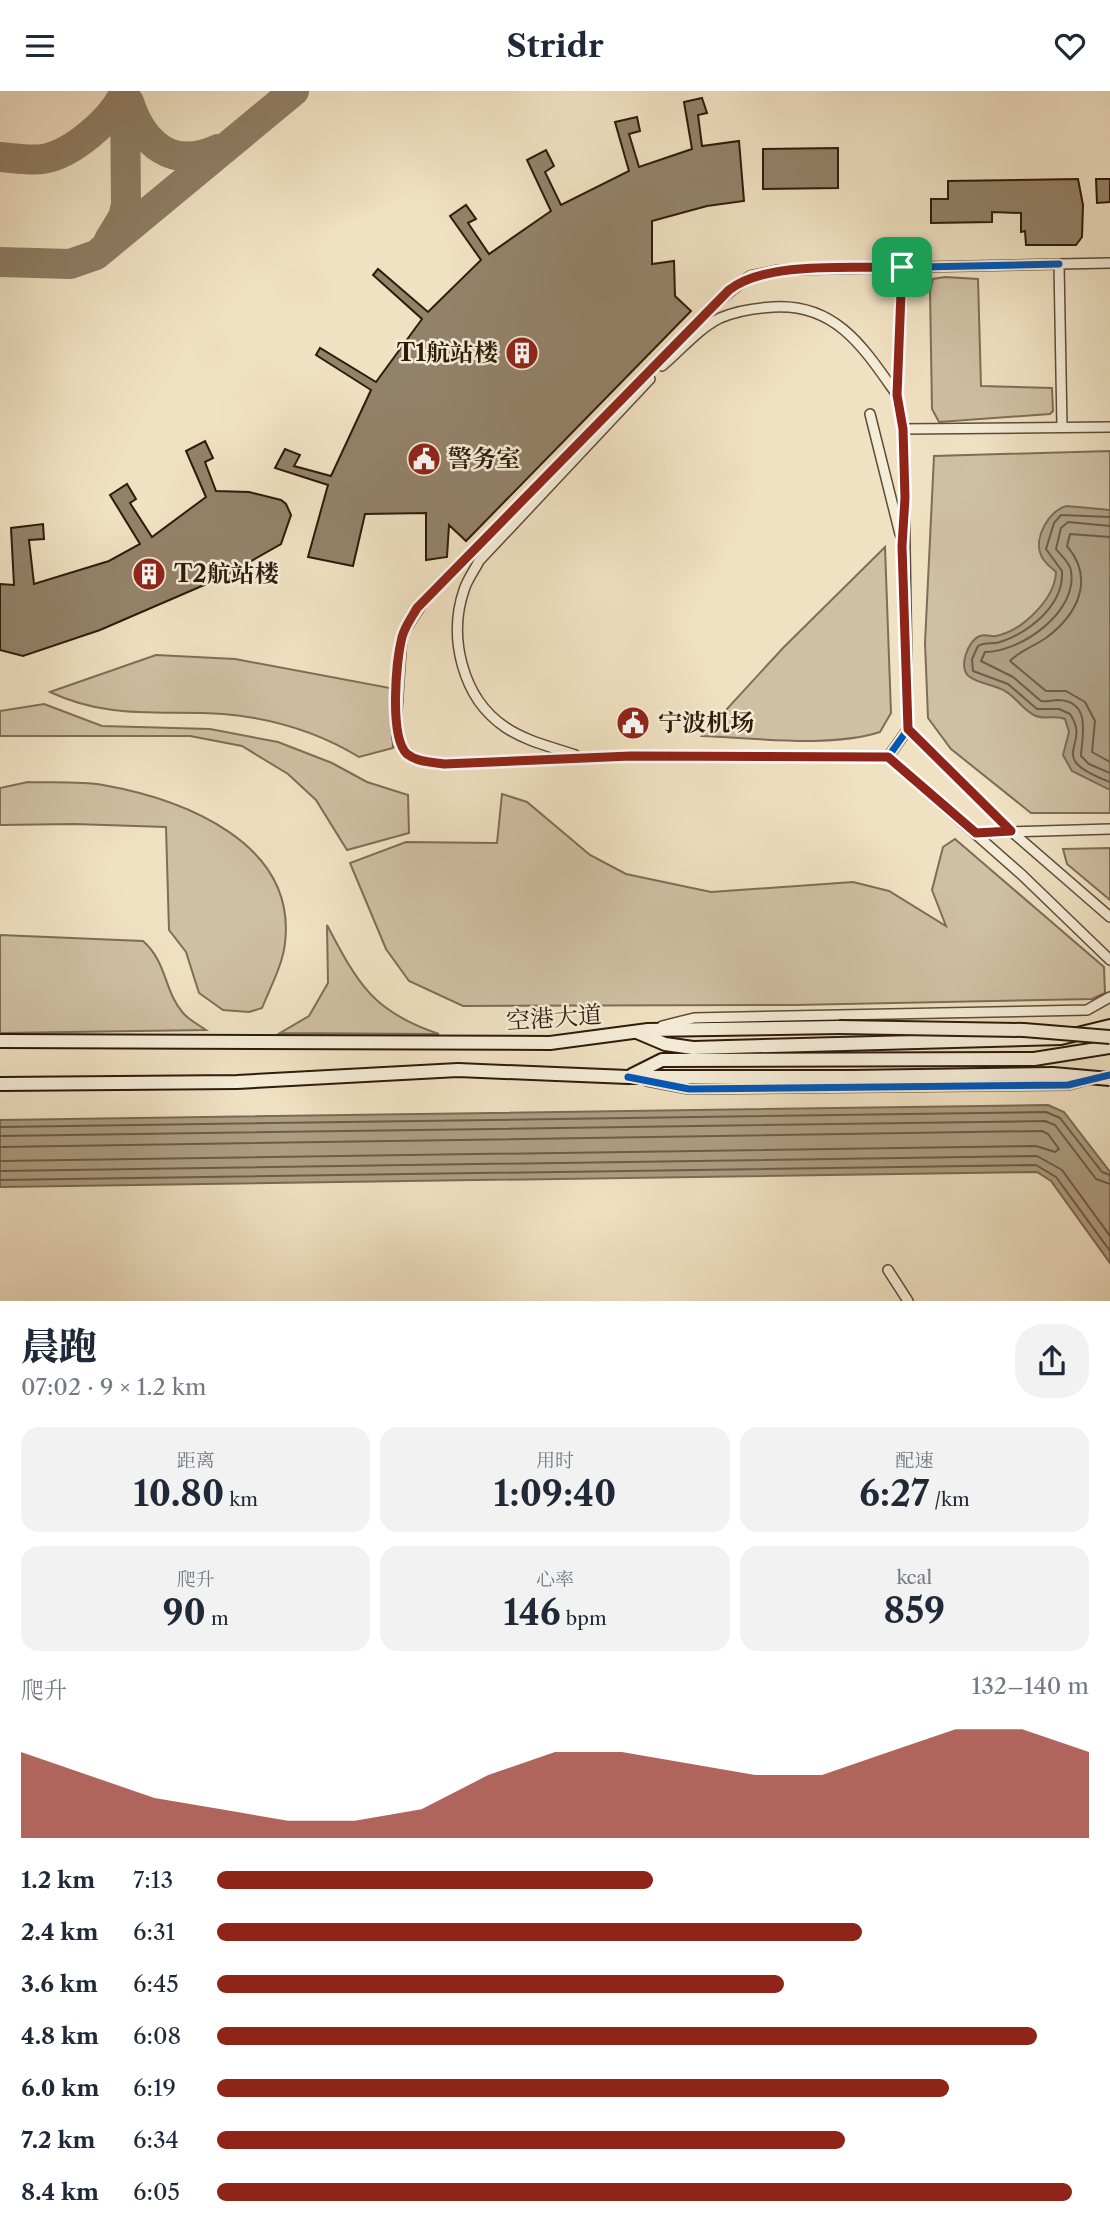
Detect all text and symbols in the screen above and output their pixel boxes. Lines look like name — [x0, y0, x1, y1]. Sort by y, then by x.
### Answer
text: Stridr — [506, 26, 604, 65]
icon: menu — [21, 27, 59, 65]
icon: heart — [1051, 27, 1089, 65]
pin — [872, 237, 932, 297]
icon: arrive — [883, 248, 921, 286]
building icon: T1航站楼 — [503, 334, 541, 372]
place label: T1航站楼 — [397, 338, 498, 367]
public building icon: 警务室 — [405, 440, 443, 478]
place label: 警务室 — [448, 444, 520, 473]
building icon: T2航站楼 — [130, 555, 168, 593]
place label: T2航站楼 — [174, 559, 279, 588]
public building icon: 宁波机场 — [614, 704, 652, 742]
place label: 宁波机场 — [658, 708, 754, 737]
street label: 空港大道 — [505, 1000, 603, 1035]
text: 晨跑 — [21, 1323, 97, 1370]
button: share — [1015, 1324, 1089, 1398]
text: 07:02 · 9 × 1.2 km — [21, 1373, 207, 1401]
text: 距离 — [177, 1449, 215, 1472]
text: 用时 — [536, 1449, 574, 1472]
text: 配速 — [895, 1449, 933, 1472]
text: 10.80 — [133, 1472, 224, 1515]
text: 1:09:40 — [494, 1472, 616, 1515]
text: 6:27 — [859, 1472, 929, 1515]
text: km — [224, 1488, 258, 1511]
text: /km — [929, 1488, 970, 1511]
text: kcal — [896, 1566, 932, 1589]
text: 爬升 — [177, 1568, 215, 1591]
text: 心率 — [536, 1568, 574, 1591]
text: 859 — [883, 1589, 945, 1632]
text: 90 — [163, 1591, 206, 1634]
text: 146 — [503, 1591, 561, 1634]
text: m — [206, 1607, 229, 1630]
text: bpm — [561, 1607, 607, 1630]
text: 132–140 m — [971, 1672, 1089, 1700]
text: 爬升 — [21, 1676, 67, 1704]
text: 1.2 km — [21, 1866, 95, 1894]
text: 7:13 — [133, 1866, 173, 1894]
text: 2.4 km — [21, 1918, 98, 1946]
text: 6:31 — [133, 1918, 175, 1946]
text: 3.6 km — [21, 1970, 98, 1998]
text: 6:45 — [133, 1970, 179, 1998]
text: 4.8 km — [21, 2022, 99, 2050]
text: 6:08 — [133, 2022, 181, 2050]
text: 6.0 km — [21, 2074, 99, 2102]
text: 6:19 — [133, 2074, 176, 2102]
text: 7.2 km — [21, 2126, 96, 2154]
text: 6:34 — [133, 2126, 179, 2154]
text: 8.4 km — [21, 2178, 99, 2206]
text: 6:05 — [133, 2178, 180, 2206]

